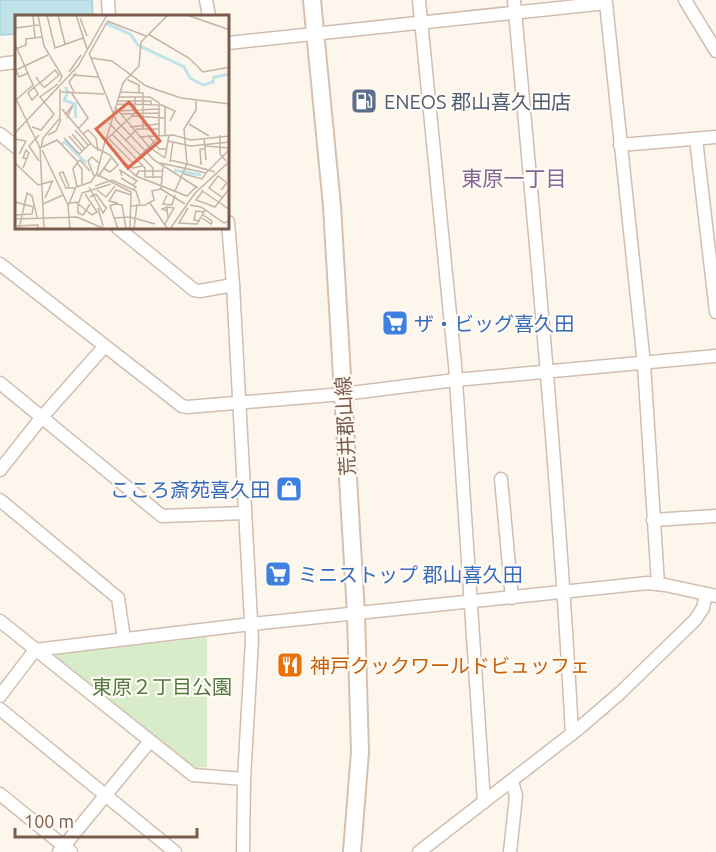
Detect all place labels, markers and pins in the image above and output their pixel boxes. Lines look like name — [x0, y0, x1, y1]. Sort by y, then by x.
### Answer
fuel station icon: ENEOS 郡山喜久田店 — [349, 86, 379, 116]
place label: ENEOS 郡山喜久田店 — [384, 90, 571, 113]
supermarket icon: ザ・ビッグ喜久田 — [380, 308, 410, 338]
place label: ザ・ビッグ喜久田 — [414, 312, 574, 335]
shop icon: こころ斎苑喜久田 — [274, 474, 304, 504]
place label: こころ斎苑喜久田 — [110, 478, 270, 501]
supermarket icon: ミニストップ 郡山喜久田 — [263, 559, 293, 589]
place label: ミニストップ 郡山喜久田 — [298, 563, 523, 586]
restaurant icon: 神戸クックワールドビュッフェ — [275, 650, 305, 680]
place label: 神戸クックワールドビュッフェ — [310, 654, 590, 677]

